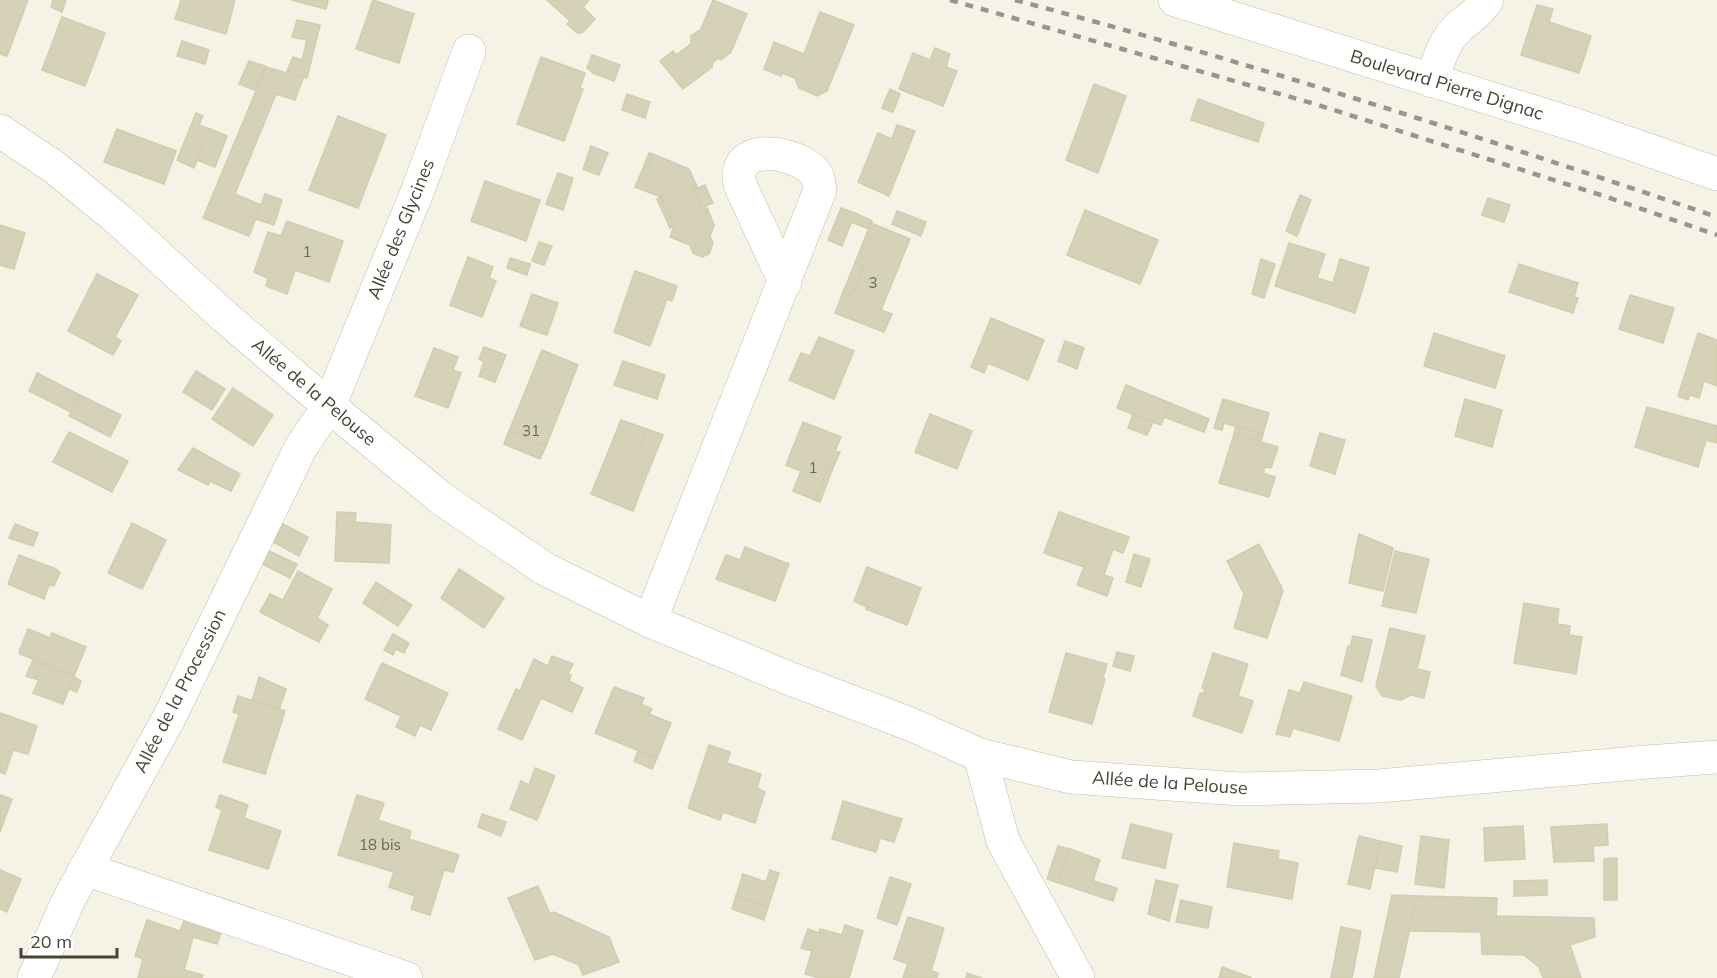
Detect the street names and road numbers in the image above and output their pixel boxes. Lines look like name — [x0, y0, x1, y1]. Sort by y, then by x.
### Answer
street label: Boulevard Pierre Dignac — [1348, 44, 1547, 125]
street label: Allée des Glycines — [362, 155, 439, 302]
street label: Allée de la Pelouse — [247, 333, 381, 451]
street label: Allée de la Procession — [128, 605, 231, 777]
street label: Allée de la Pelouse — [1091, 766, 1249, 799]

